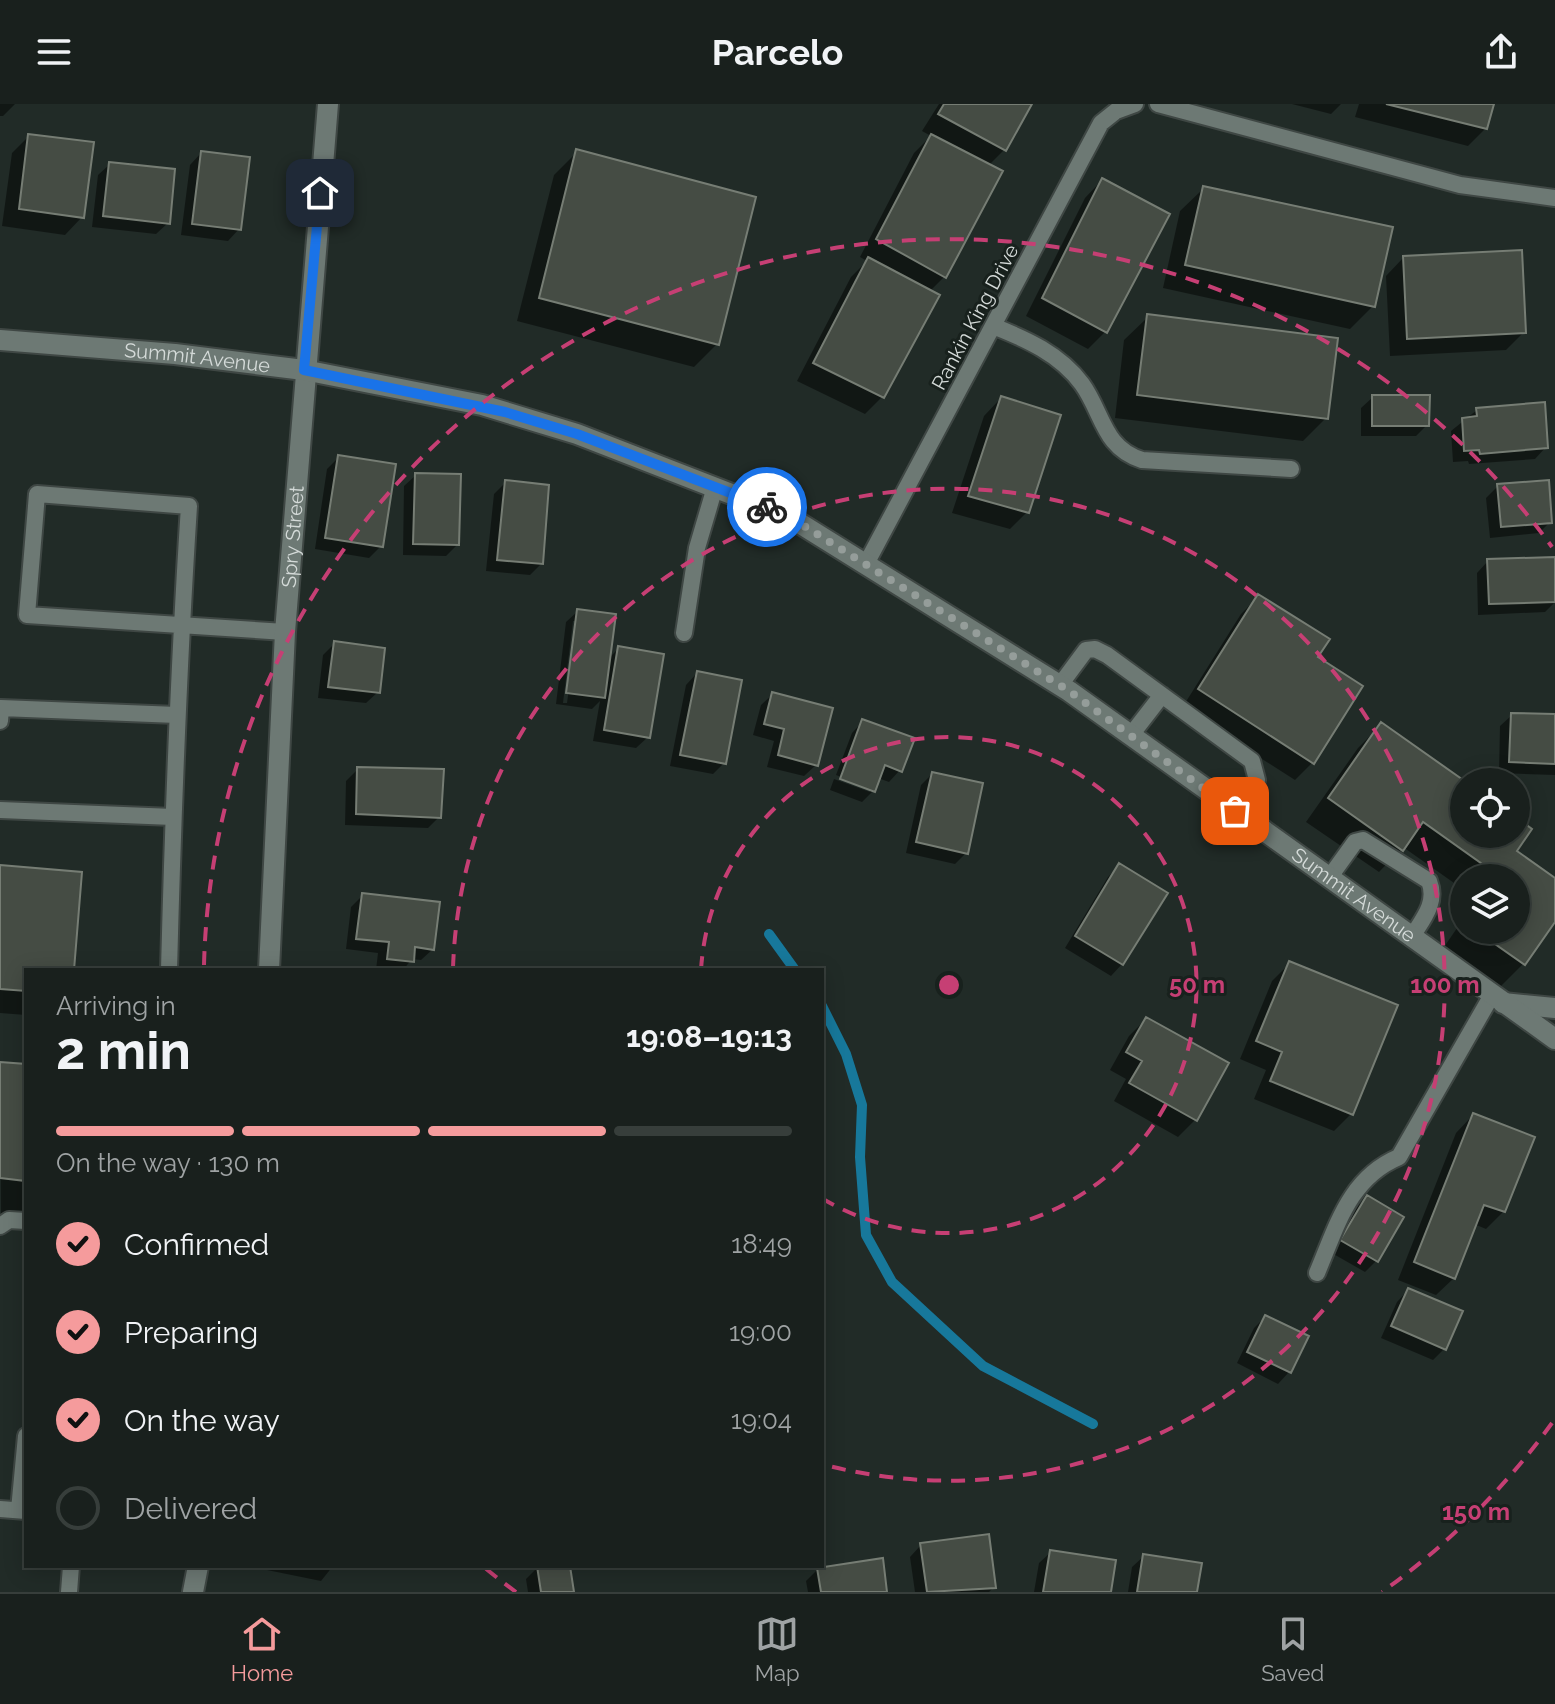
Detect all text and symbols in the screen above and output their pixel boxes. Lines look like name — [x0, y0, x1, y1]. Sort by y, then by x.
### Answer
icon: menu — [32, 30, 76, 74]
icon: share — [1479, 30, 1523, 74]
text: Parcelo — [712, 31, 843, 73]
pin — [286, 159, 354, 227]
icon: home — [298, 171, 342, 215]
street label: Rankin King Drive — [927, 240, 1024, 394]
street label: Summit Avenue — [123, 338, 272, 378]
courier — [727, 467, 807, 547]
street label: Spry Street — [277, 484, 309, 589]
icon: bike — [745, 485, 789, 529]
map controls — [1450, 768, 1530, 944]
button: locate — [1450, 768, 1530, 848]
pin — [1201, 777, 1269, 845]
icon: bag — [1213, 789, 1257, 833]
street label: Summit Avenue — [1287, 843, 1421, 948]
button: layers — [1450, 864, 1530, 944]
text: 50 m — [1169, 970, 1225, 999]
text: 100 m — [1410, 970, 1480, 999]
centre of rings — [935, 971, 963, 999]
text: Arriving in — [56, 991, 176, 1021]
text: 19:08–19:13 — [626, 1019, 792, 1054]
text: 2 min — [56, 1020, 191, 1081]
text: On the way · 130 m — [56, 1148, 280, 1178]
icon: check — [56, 1222, 100, 1266]
text: Confirmed — [124, 1227, 269, 1262]
text: 18:49 — [731, 1229, 792, 1259]
icon: check — [56, 1310, 100, 1354]
text: Preparing — [124, 1315, 258, 1350]
text: 19:00 — [729, 1317, 792, 1347]
icon: check — [56, 1398, 100, 1442]
text: On the way — [124, 1403, 280, 1438]
text: 19:04 — [731, 1405, 792, 1435]
text: Delivered — [124, 1491, 257, 1526]
text: 150 m — [1442, 1497, 1510, 1526]
tab: Home — [231, 1612, 293, 1686]
tab: Map — [755, 1612, 800, 1686]
tab: Saved — [1261, 1612, 1324, 1686]

